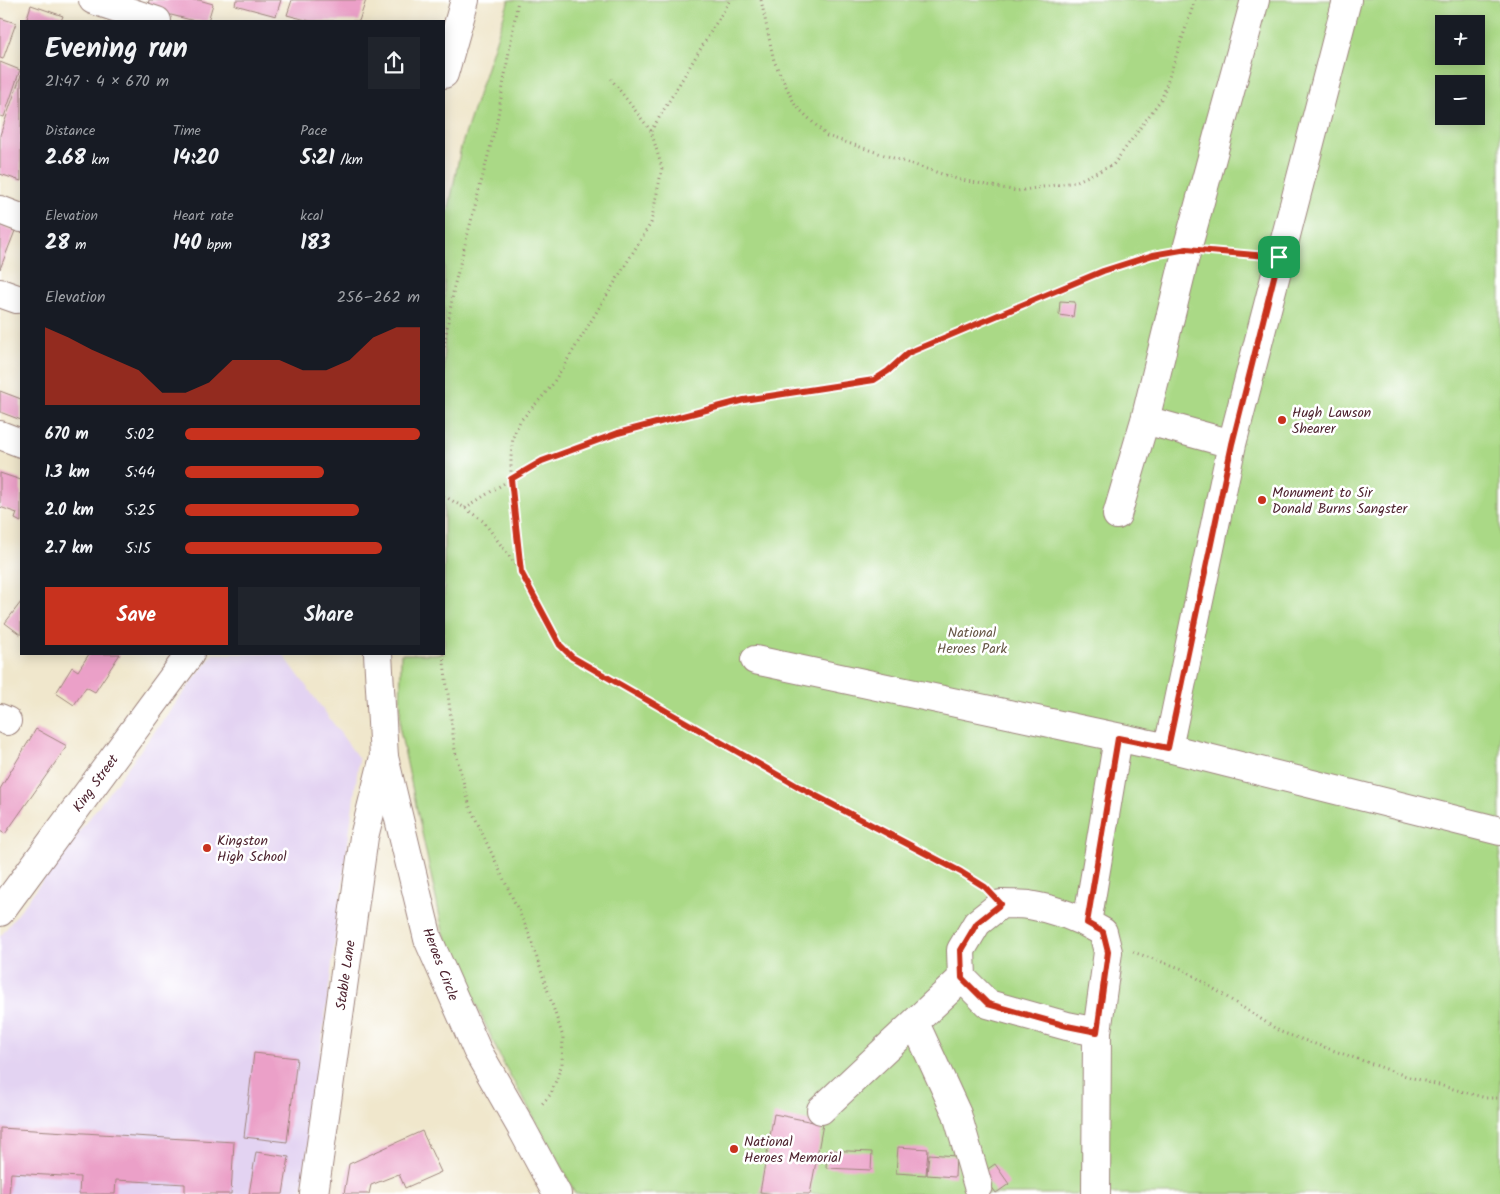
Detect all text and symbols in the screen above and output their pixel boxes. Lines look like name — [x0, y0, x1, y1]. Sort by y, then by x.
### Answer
map controls — [1435, 15, 1485, 125]
button: + — [1435, 15, 1485, 65]
text: Evening run — [45, 27, 188, 72]
button: share — [368, 37, 420, 89]
text: 21:47 · 4 × 670 m — [45, 69, 169, 94]
button: − — [1435, 75, 1485, 125]
text: Distance — [45, 120, 95, 142]
text: Time — [173, 120, 201, 142]
text: Pace — [300, 120, 327, 142]
text: 2.68 — [45, 142, 86, 175]
text: 14:20 — [173, 142, 219, 175]
text: 5:21 — [300, 142, 335, 175]
text: km — [86, 149, 109, 171]
text: /km — [335, 149, 363, 171]
text: Elevation — [45, 205, 98, 227]
text: Heart rate — [173, 205, 234, 227]
text: kcal — [300, 205, 323, 227]
text: 28 — [45, 227, 70, 260]
text: 140 — [173, 227, 201, 260]
text: 183 — [300, 227, 331, 260]
text: m — [70, 234, 86, 256]
text: bpm — [201, 234, 232, 256]
pin — [1258, 236, 1300, 278]
icon: arrive — [1265, 243, 1293, 271]
text: Elevation — [45, 285, 106, 310]
text: 256–262 m — [337, 285, 420, 310]
place label: Hugh Lawson Shearer — [1292, 402, 1371, 440]
marker: Hugh Lawson Shearer — [1276, 414, 1288, 426]
text: 670 m — [45, 422, 89, 447]
text: 5:02 — [125, 422, 155, 447]
text: 1.3 km — [45, 460, 90, 485]
text: 5:44 — [125, 460, 155, 485]
place label: Monument to Sir Donald Burns Sangster — [1272, 482, 1409, 520]
marker: Monument to Sir Donald Burns Sangster — [1256, 494, 1268, 506]
text: 2.0 km — [45, 498, 93, 523]
text: 5:25 — [125, 498, 155, 523]
text: 2.7 km — [45, 536, 93, 561]
text: 5:15 — [125, 536, 151, 561]
button: Save — [45, 587, 228, 645]
button: Share — [238, 587, 420, 645]
park label: National Heroes Park — [937, 622, 1007, 660]
street label: King Street — [67, 750, 125, 817]
place label: Kingston High School — [217, 830, 287, 868]
marker: Kingston High School — [201, 842, 213, 854]
street label: Heroes Circle — [416, 925, 464, 1005]
street label: Stable Lane — [330, 938, 362, 1011]
place label: National Heroes Memorial — [744, 1131, 842, 1169]
marker: National Heroes Memorial — [728, 1143, 740, 1155]

